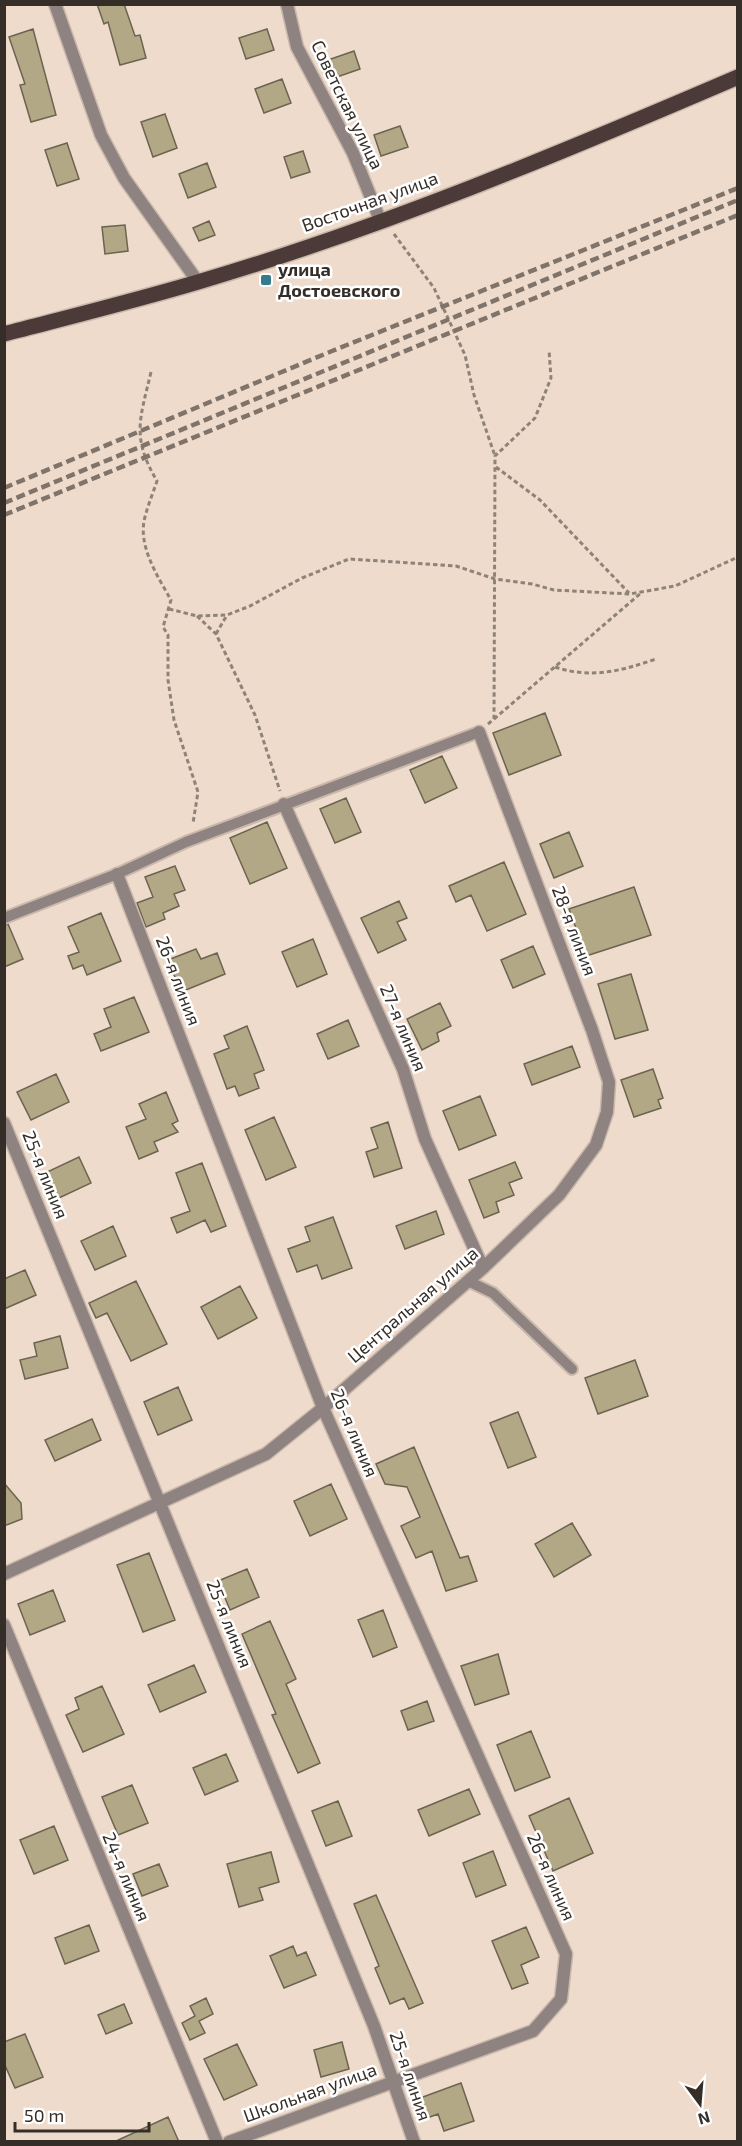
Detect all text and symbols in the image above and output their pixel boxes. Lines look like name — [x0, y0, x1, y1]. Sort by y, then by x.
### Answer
street label: Советская улица — [307, 36, 389, 173]
street label: Восточная улица — [299, 166, 441, 236]
place label: улица Достоевского — [278, 258, 400, 301]
marker: улица Достоевского — [259, 273, 273, 287]
street label: 28-я линия — [548, 883, 602, 979]
street label: 26-я линия — [152, 933, 206, 1028]
street label: 27-я линия — [376, 981, 432, 1074]
street label: 25-я линия — [18, 1127, 74, 1222]
street label: Центральная улица — [343, 1242, 482, 1367]
street label: 26-я линия — [326, 1385, 383, 1480]
street label: 25-я линия — [202, 1576, 258, 1671]
street label: 24-я линия — [98, 1829, 156, 1924]
street label: 26-я линия — [523, 1829, 581, 1924]
street label: 25-я линия — [385, 2028, 437, 2123]
street label: Школьная улица — [240, 2058, 379, 2126]
north arrow — [670, 2074, 730, 2134]
scale bar — [15, 2095, 148, 2133]
text: 50 m — [24, 2104, 64, 2126]
text: N — [696, 2108, 712, 2130]

